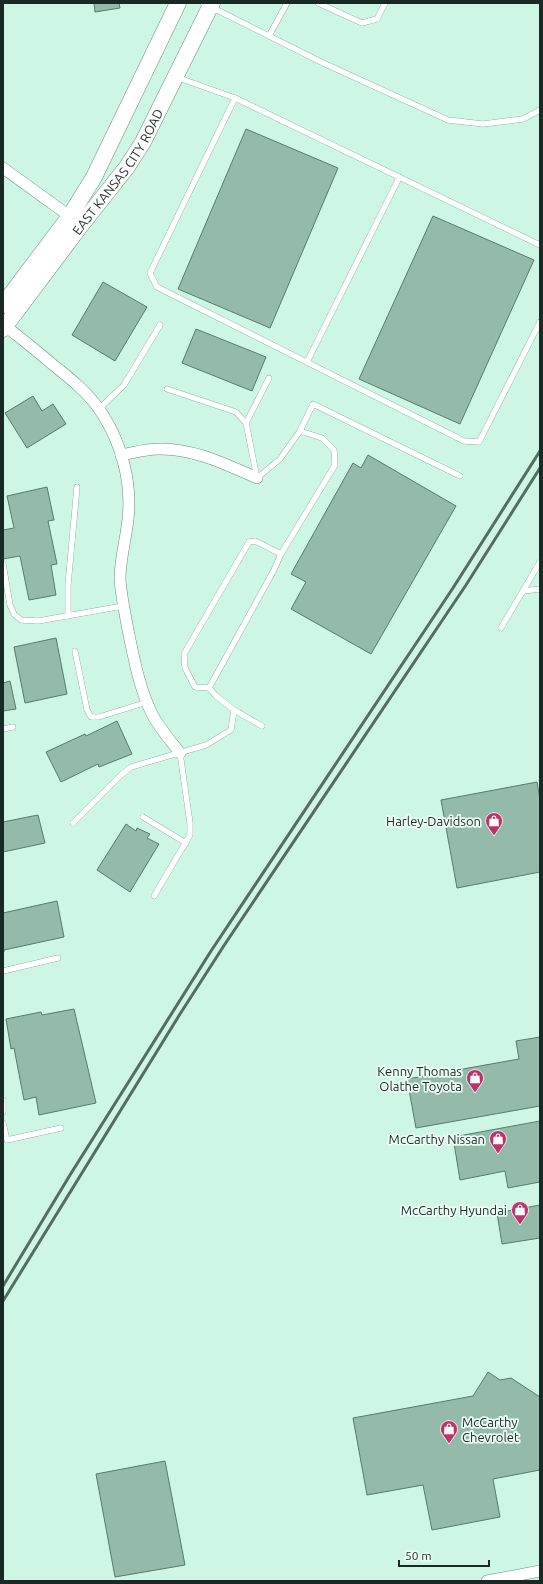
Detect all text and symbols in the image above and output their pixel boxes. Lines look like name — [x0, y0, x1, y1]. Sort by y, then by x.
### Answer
street label: EAST KANSAS CITY ROAD — [69, 106, 165, 237]
shop icon: Harley-Davidson — [484, 811, 504, 836]
place label: Harley-Davidson — [386, 814, 481, 828]
place label: Kenny Thomas Olathe Toyota — [377, 1064, 462, 1093]
shop icon: Kenny Thomas Olathe Toyota — [465, 1068, 485, 1093]
shop icon: McCarthy Nissan — [488, 1129, 508, 1154]
place label: McCarthy Nissan — [389, 1132, 485, 1146]
shop icon: McCarthy Hyundai — [510, 1200, 530, 1225]
place label: McCarthy Hyundai — [401, 1203, 507, 1217]
place label: McCarthy Chevrolet — [462, 1415, 519, 1444]
shop icon: McCarthy Chevrolet — [439, 1419, 459, 1444]
scale bar — [399, 1542, 489, 1568]
text: 50 m — [405, 1549, 432, 1562]

